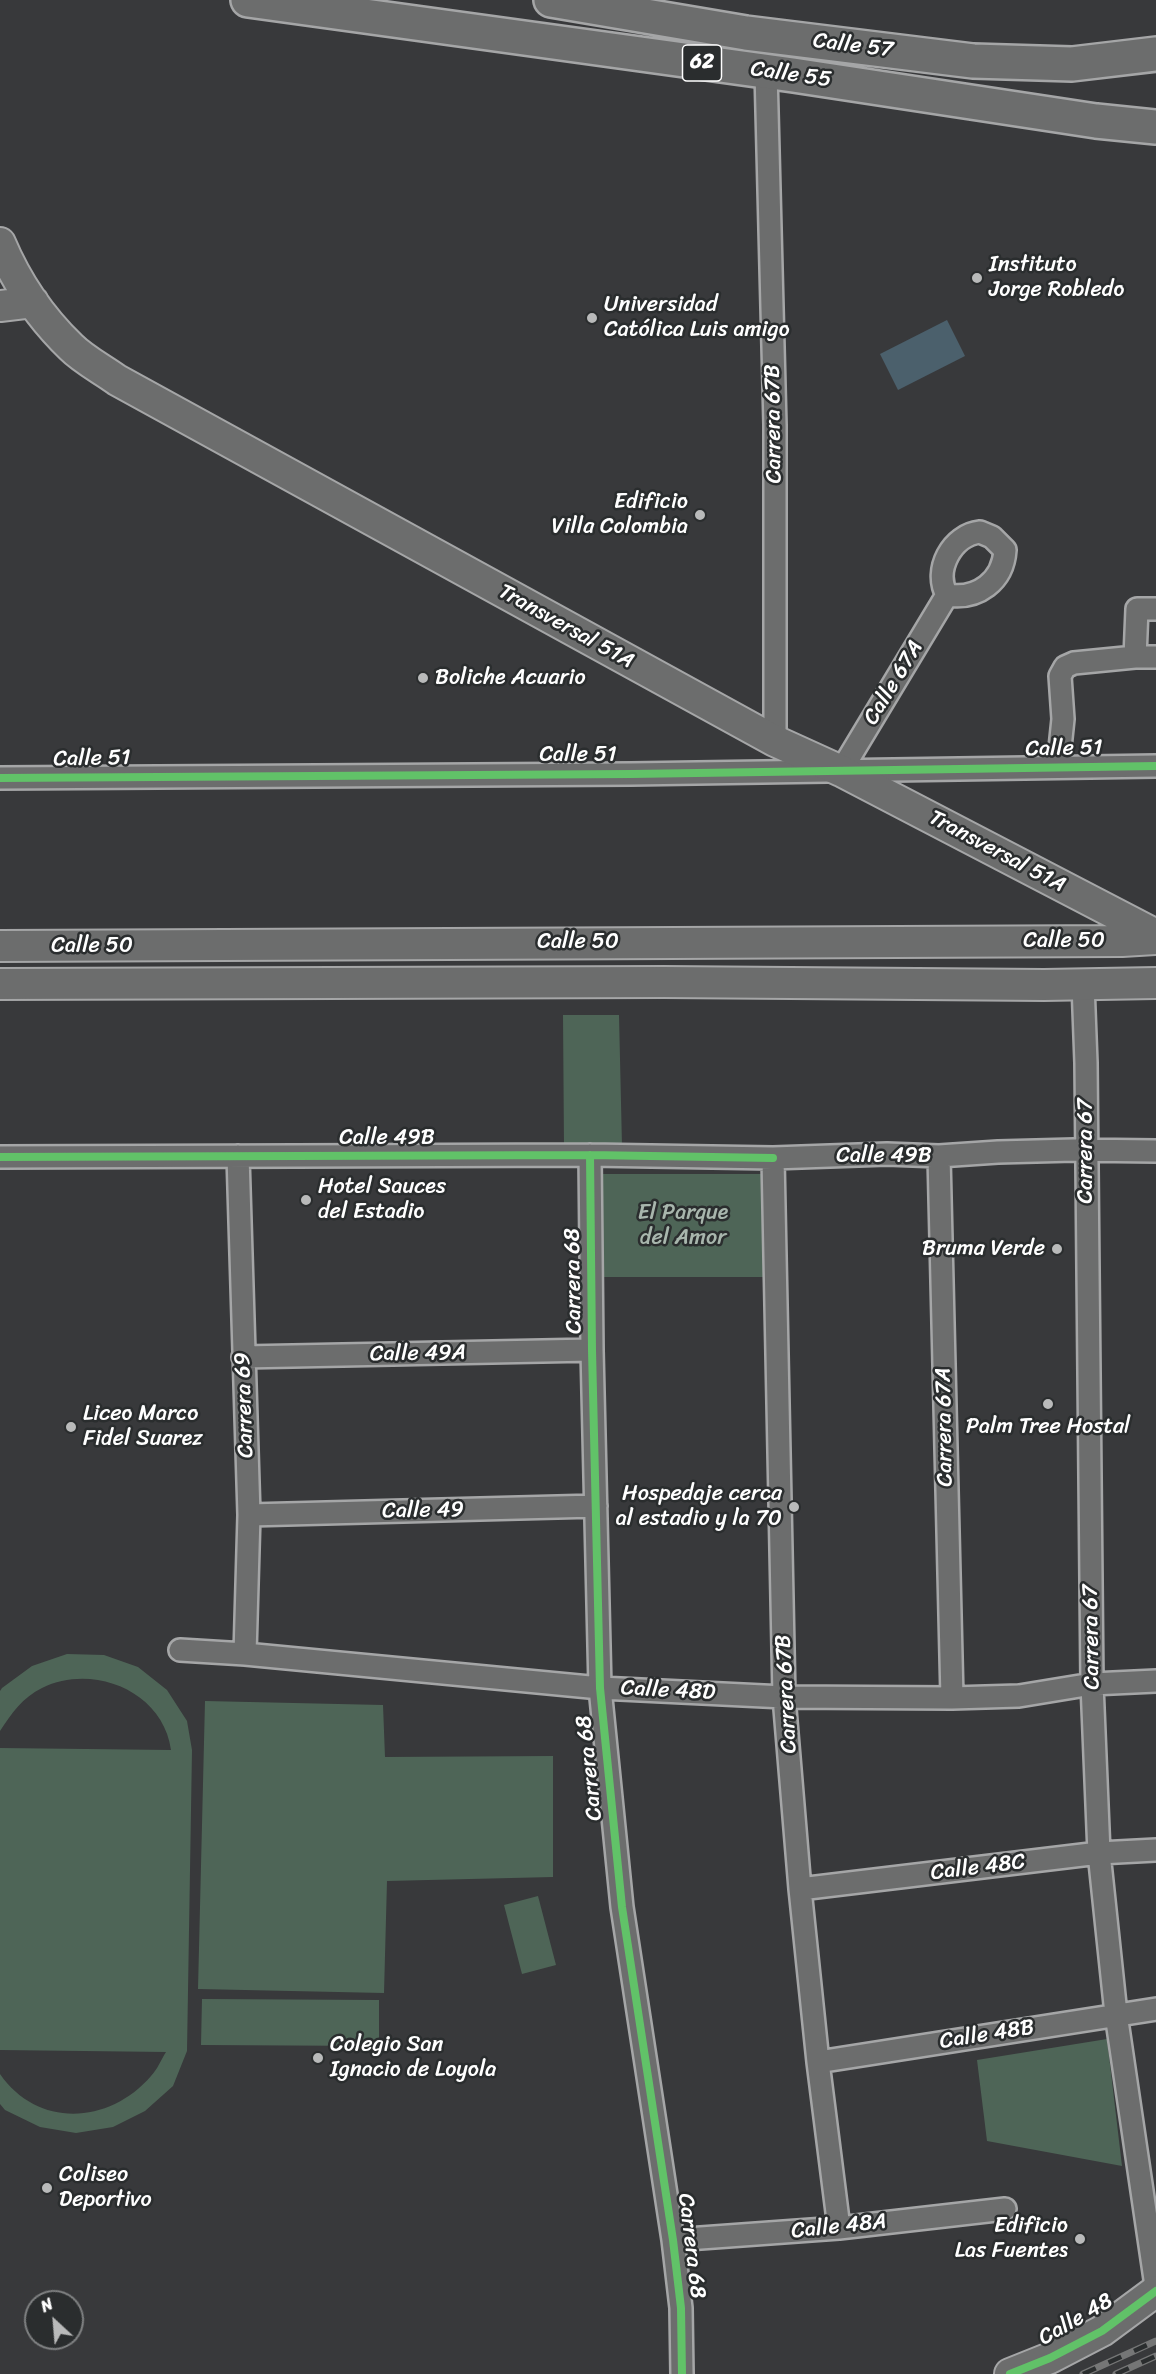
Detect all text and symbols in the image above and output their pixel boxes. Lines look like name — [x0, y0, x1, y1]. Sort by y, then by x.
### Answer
street label: Calle 57 — [812, 28, 894, 64]
road number: 62 — [682, 45, 722, 81]
street label: Calle 55 — [749, 56, 833, 94]
place label: Instituto Jorge Robledo — [989, 252, 1124, 304]
marker: Instituto Jorge Robledo — [970, 271, 984, 285]
place label: Universidad Católica Luis amigo — [604, 292, 790, 344]
marker: Universidad Católica Luis amigo — [585, 311, 599, 325]
street label: Carrera 67B — [760, 364, 788, 484]
place label: Edificio Villa Colombia — [551, 489, 688, 540]
marker: Edificio Villa Colombia — [693, 508, 707, 522]
street label: Transversal 51A — [494, 579, 638, 675]
street label: Calle 67A — [859, 636, 929, 730]
place label: Boliche Acuario — [435, 665, 586, 691]
marker: Boliche Acuario — [416, 671, 430, 685]
street label: Calle 51 — [1025, 735, 1103, 763]
street label: Calle 51 — [539, 742, 617, 768]
street label: Calle 51 — [53, 745, 131, 773]
street label: Transversal 51A — [924, 805, 1070, 899]
street label: Calle 50 — [1023, 928, 1105, 954]
street label: Calle 50 — [537, 929, 619, 955]
street label: Calle 50 — [51, 933, 133, 959]
street label: Carrera 67 — [1073, 1099, 1099, 1203]
street label: Calle 49B — [339, 1125, 435, 1151]
street label: Calle 49B — [836, 1143, 932, 1169]
place label: Hotel Sauces del Estadio — [318, 1174, 446, 1226]
marker: Hotel Sauces del Estadio — [299, 1193, 313, 1207]
park label: El Parque del Amor — [638, 1200, 728, 1252]
street label: Carrera 68 — [560, 1228, 588, 1334]
place label: Bruma Verde — [922, 1236, 1045, 1262]
marker: Bruma Verde — [1050, 1242, 1064, 1256]
street label: Calle 49A — [370, 1340, 466, 1368]
street label: Carrera 69 — [230, 1352, 260, 1458]
street label: Carrera 67A — [931, 1367, 959, 1487]
marker: Palm Tree Hostal — [1041, 1397, 1055, 1411]
place label: Liceo Marco Fidel Suarez — [83, 1401, 203, 1452]
place label: Palm Tree Hostal — [966, 1414, 1130, 1440]
marker: Liceo Marco Fidel Suarez — [64, 1420, 78, 1434]
place label: Hospedaje cerca al estadio y la 70 — [616, 1481, 782, 1532]
street label: Calle 49 — [382, 1497, 464, 1525]
marker: Hospedaje cerca al estadio y la 70 — [787, 1500, 801, 1514]
street label: Carrera 67 — [1078, 1584, 1106, 1690]
street label: Carrera 67B — [771, 1634, 803, 1754]
street label: Calle 48D — [620, 1675, 716, 1707]
street label: Carrera 68 — [571, 1714, 609, 1822]
street label: Calle 48C — [929, 1849, 1027, 1887]
street label: Calle 48B — [938, 2015, 1036, 2055]
place label: Colegio San Ignacio de Loyola — [330, 2032, 496, 2084]
marker: Colegio San Ignacio de Loyola — [311, 2051, 325, 2065]
place label: Coliseo Deportivo — [59, 2162, 152, 2214]
marker: Coliseo Deportivo — [40, 2181, 54, 2195]
street label: Carrera 68 — [671, 2192, 711, 2300]
street label: Calle 48A — [790, 2209, 888, 2245]
place label: Edificio Las Fuentes — [955, 2213, 1068, 2264]
marker: Edificio Las Fuentes — [1073, 2232, 1087, 2246]
street label: Calle 48 — [1034, 2288, 1118, 2352]
north arrow — [24, 2290, 84, 2350]
text: N — [35, 2290, 58, 2321]

